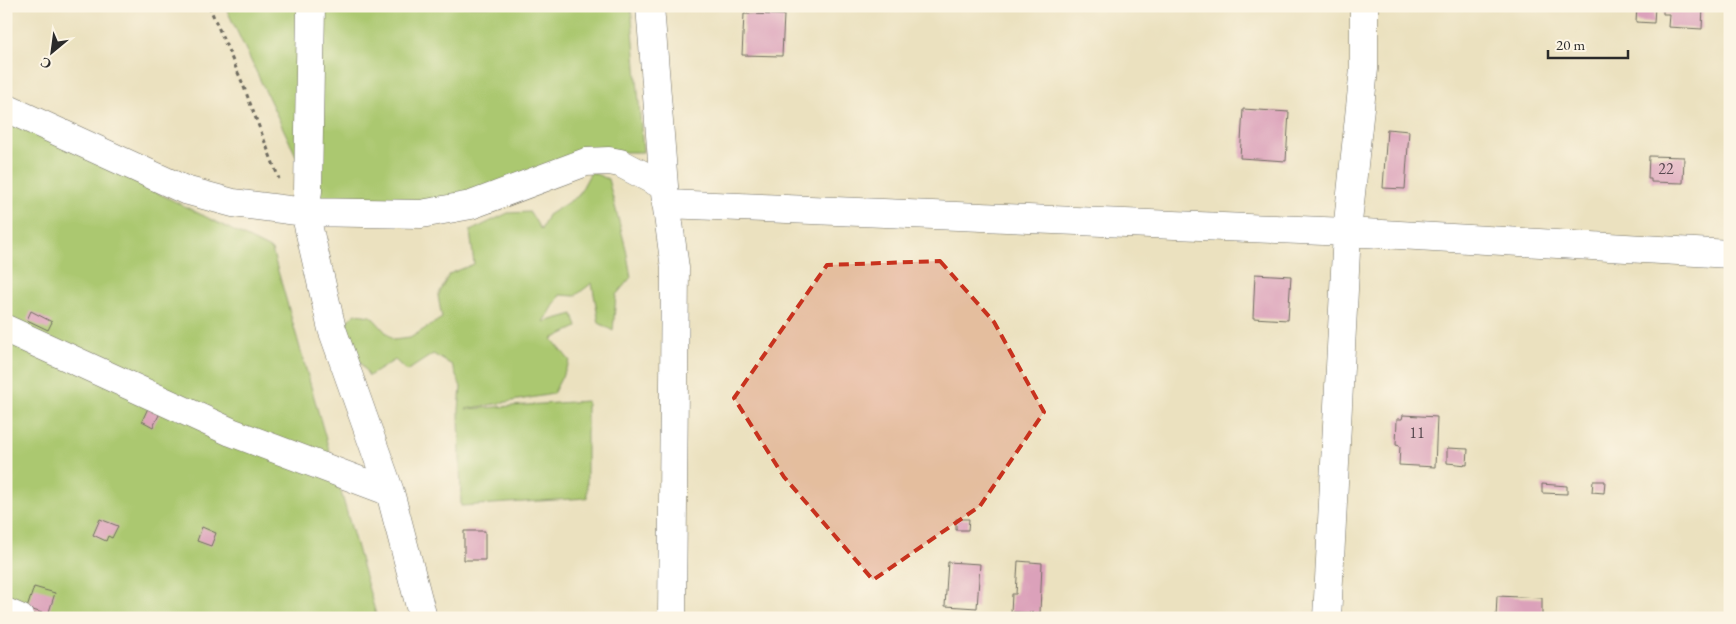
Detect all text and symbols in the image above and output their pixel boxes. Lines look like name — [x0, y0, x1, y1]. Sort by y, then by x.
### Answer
north arrow — [28, 28, 78, 78]
scale bar — [1548, 28, 1628, 60]
text: 20 m — [1556, 35, 1585, 54]
text: С — [37, 53, 54, 74]
house number: 22 — [1658, 158, 1674, 179]
house number: 11 — [1409, 422, 1425, 443]

